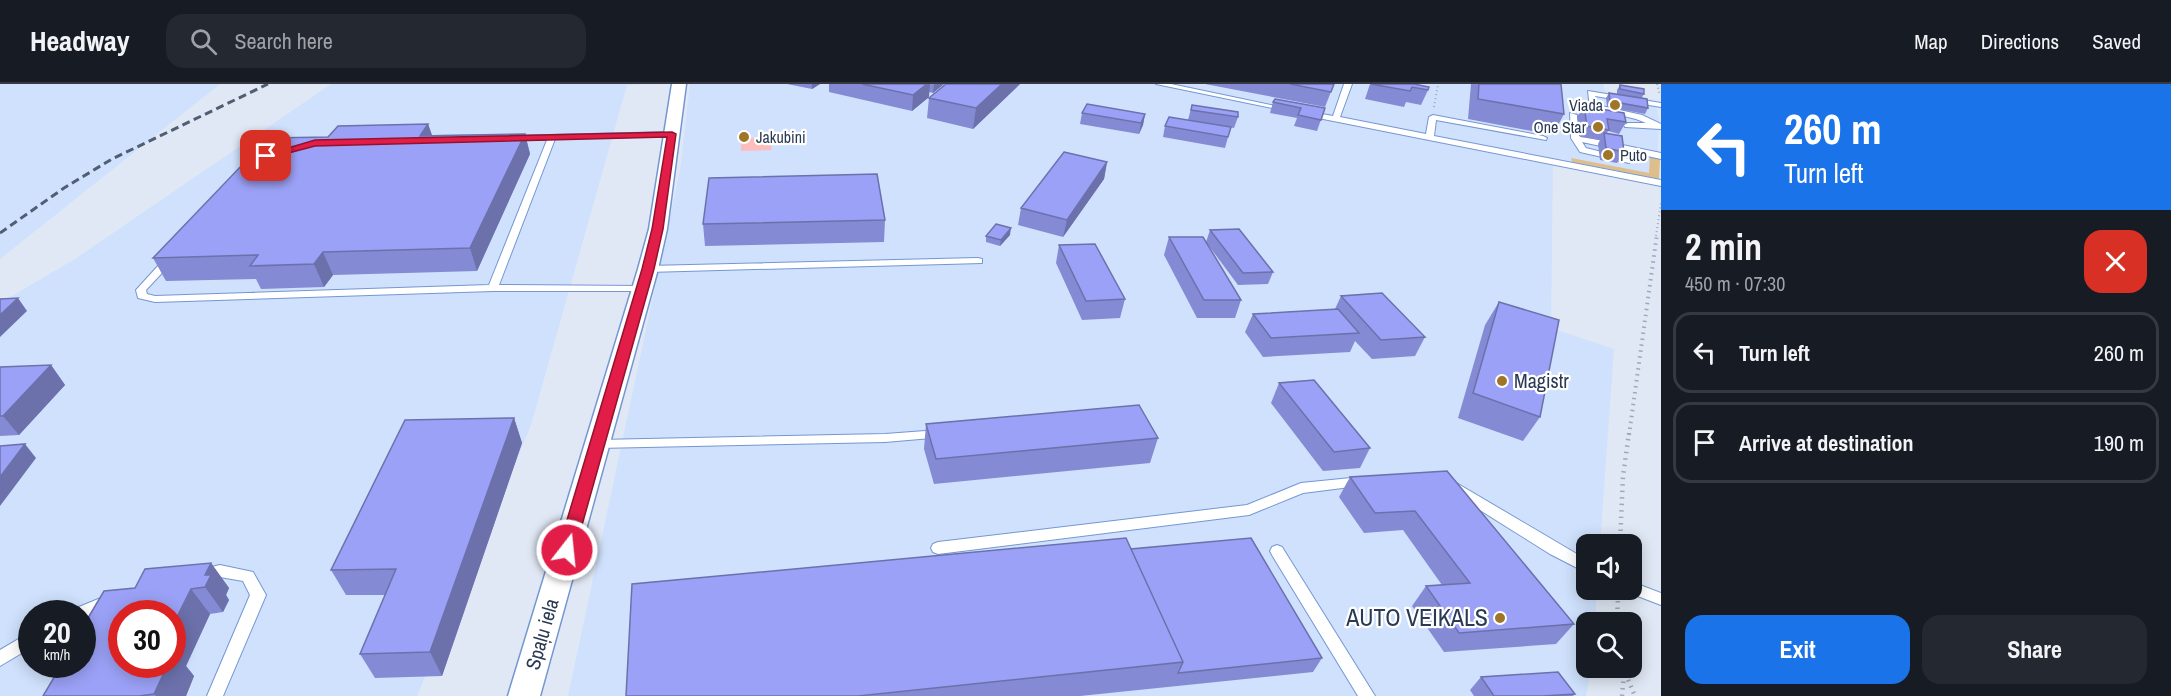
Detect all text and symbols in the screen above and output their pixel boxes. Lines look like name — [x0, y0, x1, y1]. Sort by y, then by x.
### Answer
search box — [166, 14, 586, 68]
text: Headway — [30, 22, 130, 60]
icon: search — [187, 25, 220, 58]
text: Search here — [235, 26, 333, 56]
text: Map — [1914, 27, 1948, 56]
text: Directions — [1981, 27, 2059, 56]
text: Saved — [2092, 27, 2141, 56]
place label: Viada — [1569, 94, 1604, 116]
marker: Viada — [1608, 98, 1622, 112]
text: 260 m — [1784, 101, 1882, 157]
icon: left — [1685, 108, 1763, 186]
place label: One Star — [1533, 116, 1587, 138]
marker: One Star — [1591, 120, 1605, 134]
place label: Jakubini — [756, 126, 806, 148]
pin — [240, 130, 291, 181]
marker: Jakubini — [737, 130, 751, 144]
icon: arrive — [249, 139, 282, 172]
place label: Puto — [1620, 144, 1647, 166]
marker: Puto — [1601, 148, 1615, 162]
text: Turn left — [1784, 155, 1863, 191]
text: 2 min — [1685, 223, 1762, 271]
button: close — [2084, 230, 2147, 293]
text: 450 m · 07:30 — [1685, 270, 1785, 297]
icon: left — [1688, 336, 1721, 369]
text: Turn left — [1739, 338, 1810, 368]
text: 260 m — [2094, 338, 2144, 368]
place label: Magistr — [1514, 367, 1569, 394]
marker: Magistr — [1495, 374, 1509, 388]
icon: arrive — [1688, 426, 1721, 459]
text: Arrive at destination — [1739, 428, 1913, 458]
text: 190 m — [2094, 428, 2144, 458]
position arrow — [535, 518, 599, 582]
map controls — [1576, 534, 1642, 678]
button: sound — [1576, 534, 1642, 600]
street label: Spaļu iela — [518, 595, 565, 673]
speed limit sign: 30 — [108, 600, 186, 678]
place label: AUTO VEIKALS — [1345, 601, 1488, 633]
marker: AUTO VEIKALS — [1493, 611, 1507, 625]
text: 20 — [43, 612, 71, 652]
button: search — [1576, 612, 1642, 678]
button: Exit — [1685, 615, 1910, 684]
button: Share — [1922, 615, 2147, 684]
text: km/h — [44, 644, 70, 665]

